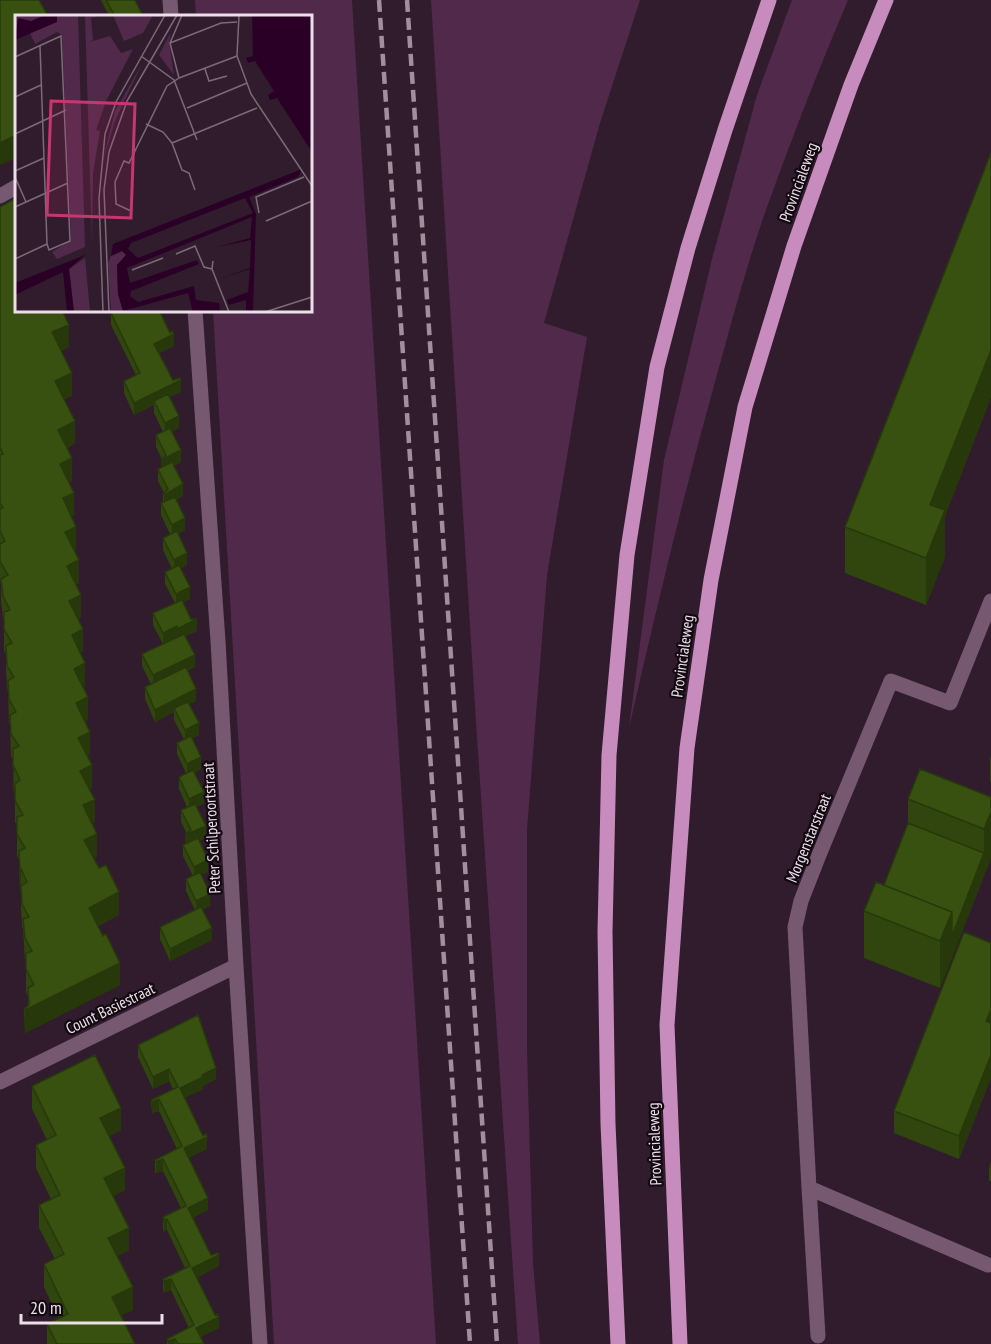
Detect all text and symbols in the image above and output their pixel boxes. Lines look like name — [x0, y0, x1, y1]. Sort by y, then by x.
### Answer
inset map — [15, 15, 312, 312]
street label: Provincialeweg — [774, 140, 822, 224]
street label: Provincialeweg — [666, 613, 698, 699]
street label: Peter Schilperoortstraat — [198, 761, 224, 894]
street label: Morgenstarstraat — [781, 790, 835, 885]
street label: Count Basiestraat — [62, 978, 158, 1038]
street label: Provincialeweg — [643, 1102, 665, 1186]
scale bar — [21, 1287, 162, 1325]
text: 20 m — [30, 1296, 62, 1319]

